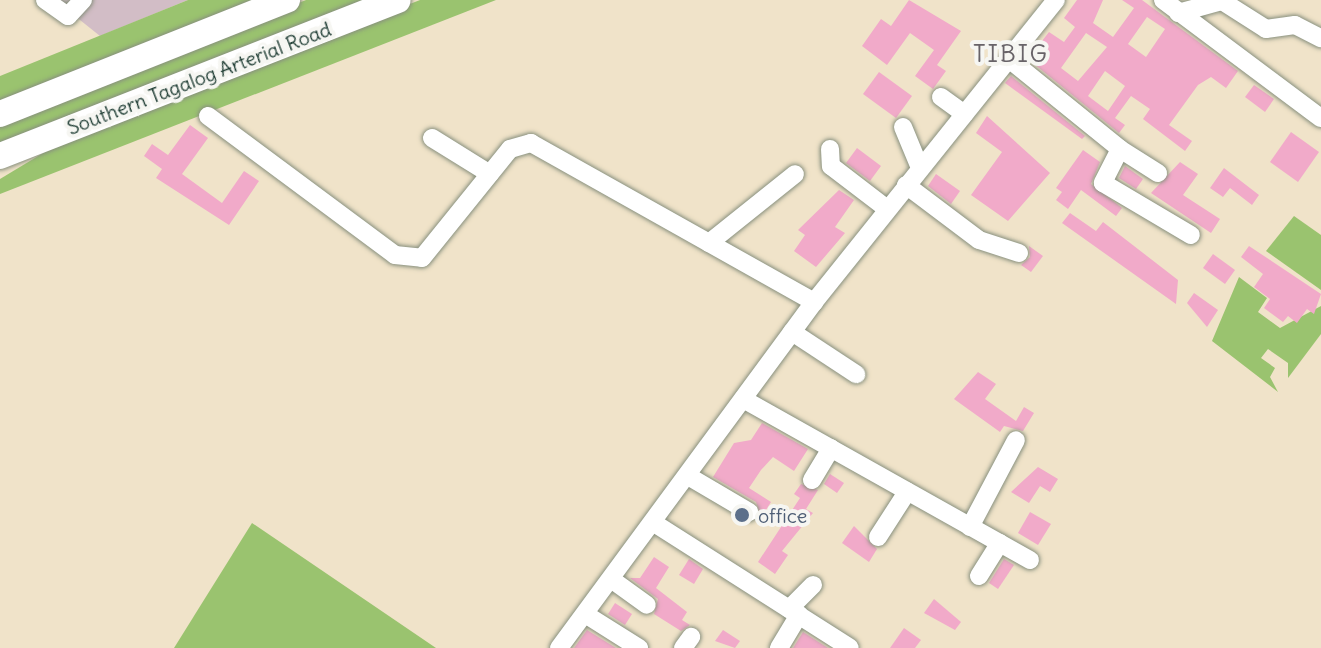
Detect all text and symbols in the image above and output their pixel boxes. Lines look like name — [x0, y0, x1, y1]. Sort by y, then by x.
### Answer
street label: Southern Tagalog Arterial Road — [64, 16, 334, 140]
district label: TIBIG — [973, 40, 1049, 68]
place label: office — [758, 503, 807, 527]
marker: office — [733, 506, 751, 524]

